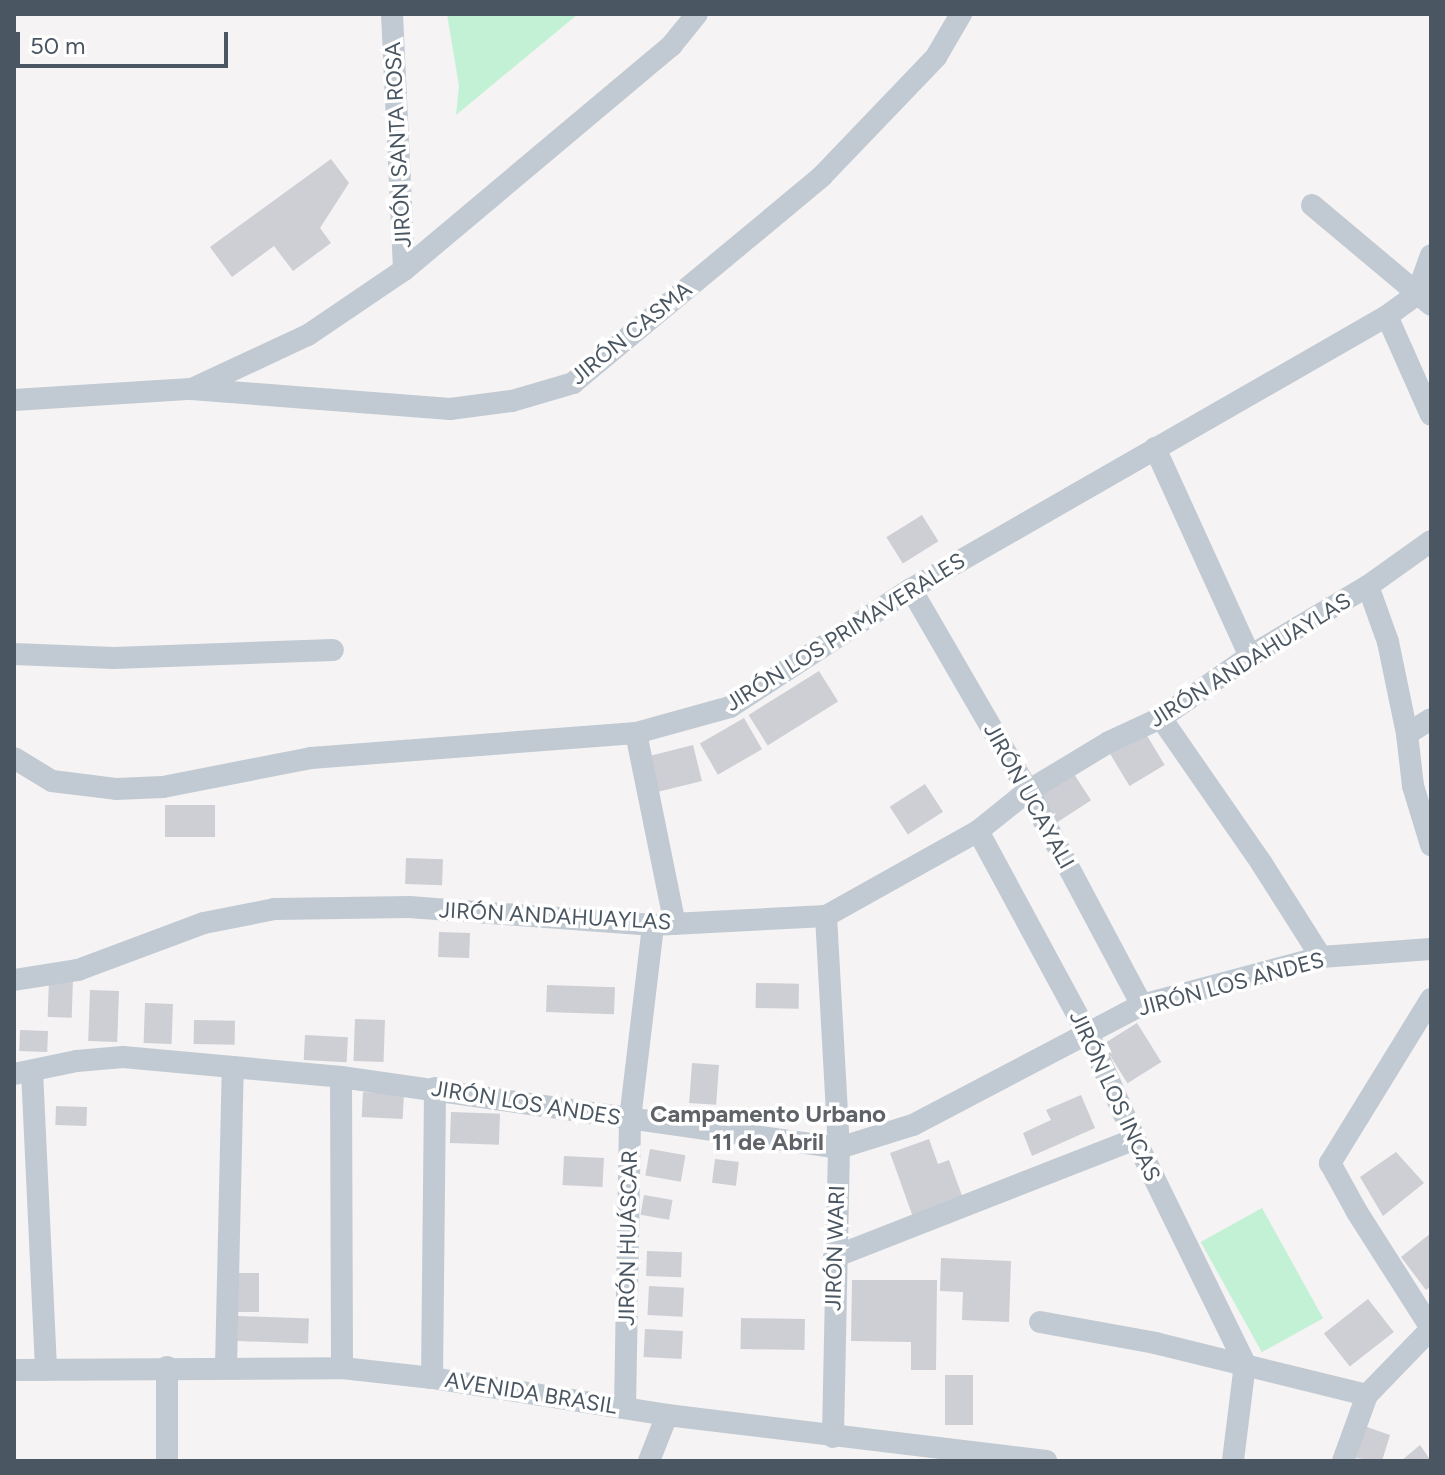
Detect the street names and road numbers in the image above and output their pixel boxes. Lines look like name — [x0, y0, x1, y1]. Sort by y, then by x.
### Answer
street label: JIRÓN SANTA ROSA — [379, 41, 417, 249]
street label: JIRÓN CASMA — [565, 276, 697, 390]
street label: JIRÓN LOS PRIMAVERALES — [720, 547, 970, 717]
street label: JIRÓN ANDAHUAYLAS — [1144, 587, 1356, 733]
street label: JIRÓN UCAYALI — [978, 719, 1080, 873]
street label: JIRÓN ANDAHUAYLAS — [438, 897, 672, 935]
street label: JIRÓN LOS ANDES — [1135, 947, 1327, 1021]
street label: JIRÓN LOS INCAS — [1064, 1007, 1166, 1185]
street label: JIRÓN LOS ANDES — [429, 1075, 623, 1131]
street label: JIRÓN HUÁSCAR — [613, 1150, 643, 1326]
street label: JIRÓN WARI — [820, 1185, 850, 1311]
street label: AVENIDA BRASIL — [443, 1366, 619, 1420]

